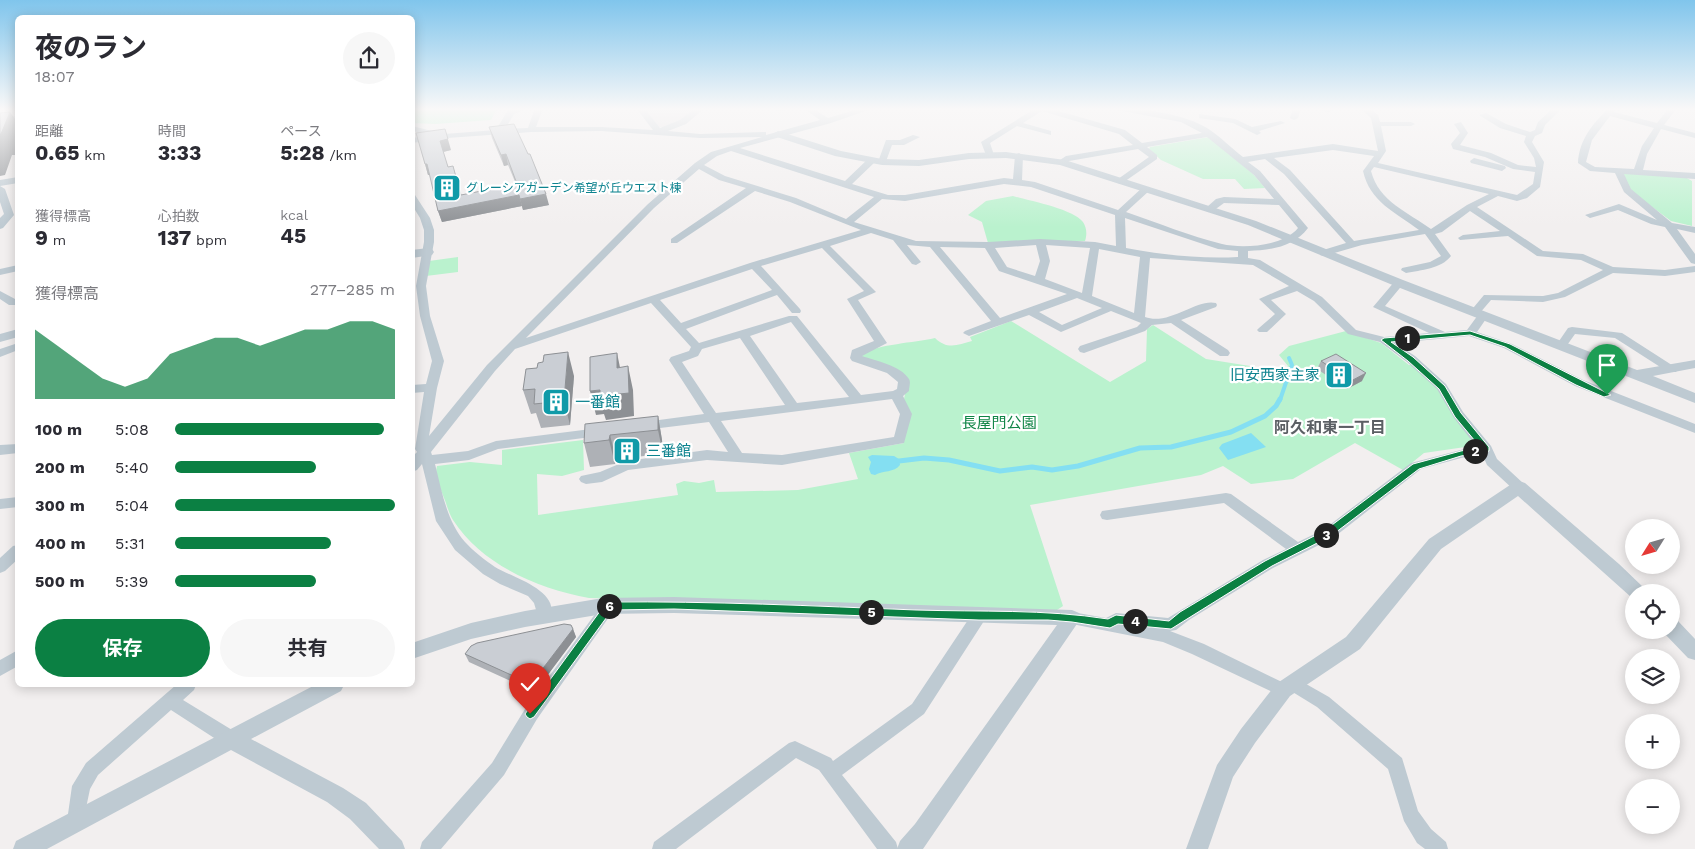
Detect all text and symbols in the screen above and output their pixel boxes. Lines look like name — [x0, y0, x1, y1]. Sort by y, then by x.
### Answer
text: 夜のラン — [35, 31, 147, 64]
button: share — [343, 32, 395, 84]
text: 18:07 — [35, 67, 74, 86]
text: 距離 — [35, 123, 63, 139]
text: 時間 — [158, 123, 186, 139]
text: ペース — [280, 123, 322, 139]
text: 0.65 — [35, 140, 79, 165]
text: 3:33 — [158, 140, 201, 165]
text: 5:28 — [280, 140, 325, 165]
text: km — [79, 147, 106, 163]
text: /km — [325, 147, 357, 163]
building icon: グレーシアガーデン希望が丘ウエスト棟 — [432, 173, 462, 203]
place label: グレーシアガーデン希望が丘ウエスト棟 — [466, 181, 682, 195]
text: kcal — [280, 207, 308, 223]
text: 獲得標高 — [35, 208, 91, 224]
text: 心拍数 — [158, 208, 200, 224]
text: 45 — [280, 223, 306, 248]
text: 9 — [35, 225, 48, 250]
text: 137 — [158, 225, 191, 250]
text: m — [48, 232, 66, 248]
text: bpm — [191, 232, 227, 248]
text: 277–285 m — [310, 280, 395, 299]
text: 獲得標高 — [35, 284, 99, 303]
pin: 1 — [1394, 326, 1420, 350]
text: 1 — [1404, 330, 1411, 346]
pin — [1586, 344, 1628, 395]
icon: arrive — [1593, 351, 1621, 379]
building icon: 旧安西家主家 — [1324, 360, 1354, 390]
place label: 旧安西家主家 — [1230, 366, 1320, 384]
building icon: 一番館 — [541, 387, 571, 417]
place label: 一番館 — [575, 393, 620, 411]
park label: 長屋門公園 — [961, 414, 1037, 432]
district label: 阿久和東一丁目 — [1274, 418, 1386, 437]
text: 100 m — [35, 420, 82, 439]
text: 5:08 — [115, 420, 149, 439]
building icon: 三番館 — [612, 436, 642, 466]
pin: 2 — [1462, 438, 1488, 464]
place label: 三番館 — [646, 442, 691, 460]
text: 2 — [1471, 443, 1480, 459]
text: 200 m — [35, 458, 85, 477]
text: 5:40 — [115, 458, 149, 477]
text: 300 m — [35, 496, 85, 515]
text: 5:04 — [115, 496, 149, 515]
north arrow — [1625, 519, 1680, 574]
map controls — [1625, 519, 1680, 834]
pin: 3 — [1314, 522, 1338, 548]
text: 3 — [1322, 527, 1331, 543]
text: 400 m — [35, 534, 86, 553]
text: 5:31 — [115, 534, 145, 553]
text: 500 m — [35, 572, 85, 591]
text: 5:39 — [115, 572, 148, 591]
button: locate — [1625, 584, 1680, 639]
pin: 6 — [596, 594, 622, 618]
text: 6 — [605, 598, 614, 614]
pin: 5 — [858, 600, 884, 624]
text: 5 — [867, 604, 876, 620]
pin: 4 — [1122, 608, 1148, 634]
text: 4 — [1131, 613, 1140, 629]
button: 保存 — [35, 619, 210, 677]
button: 共有 — [220, 619, 395, 677]
button: layers — [1625, 649, 1680, 704]
pin — [509, 663, 551, 714]
icon: check — [516, 670, 544, 698]
button: + — [1625, 714, 1680, 769]
button: − — [1625, 779, 1680, 834]

